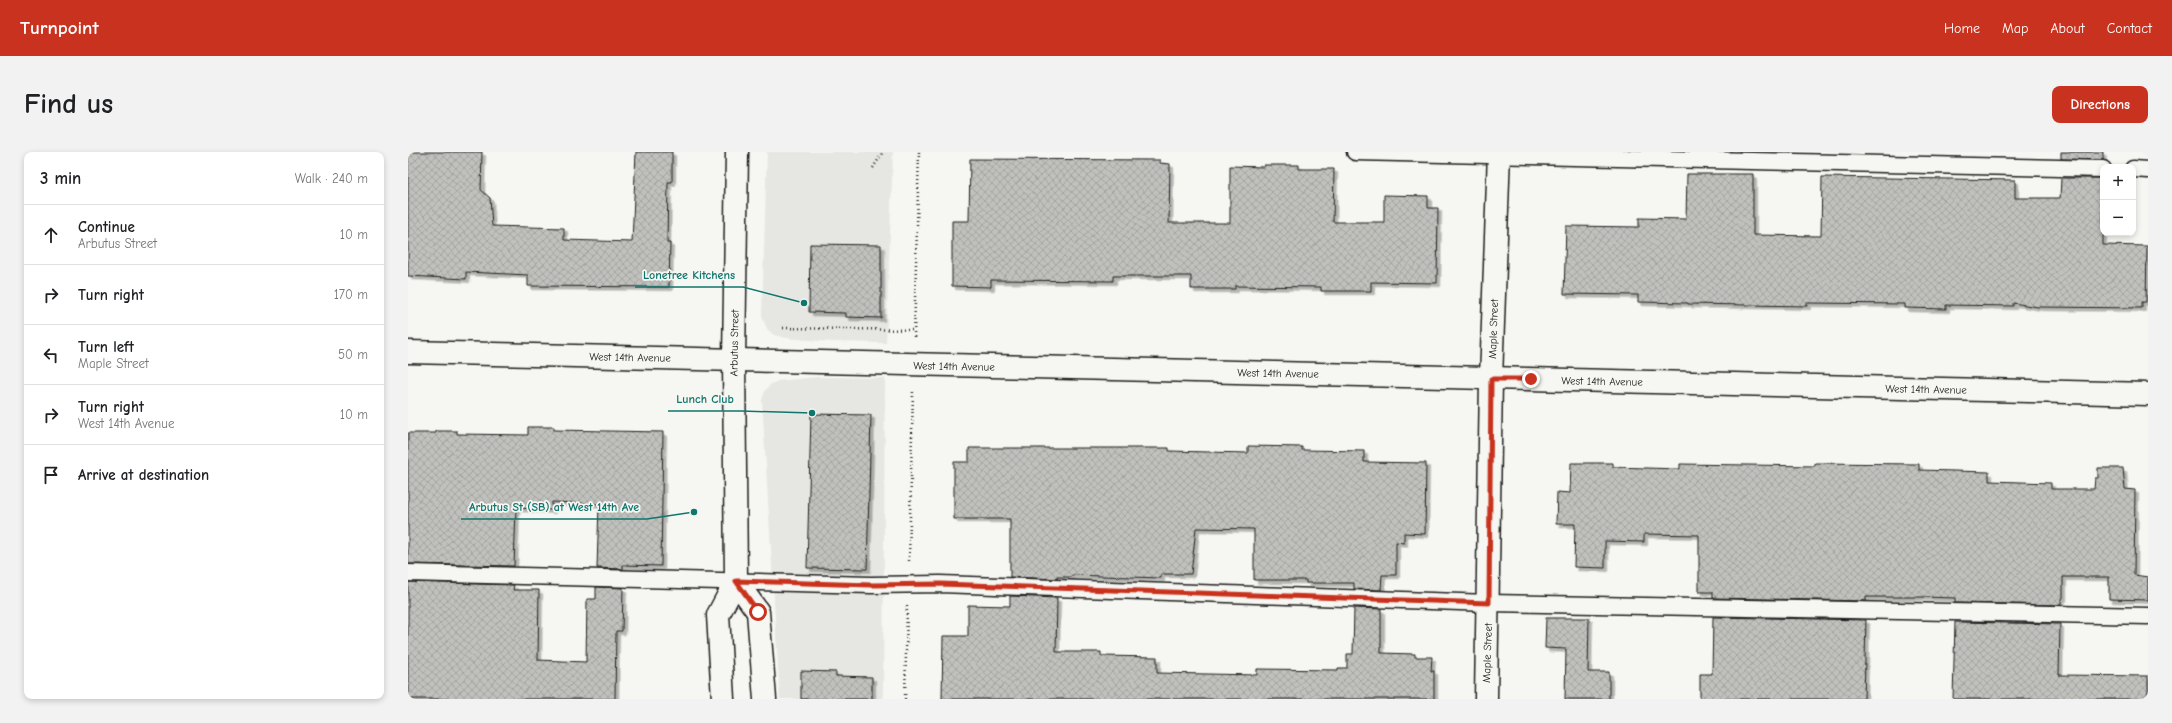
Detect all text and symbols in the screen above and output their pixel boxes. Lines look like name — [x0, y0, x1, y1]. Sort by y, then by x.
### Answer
text: Turnpoint — [20, 17, 99, 39]
text: Home — [1944, 20, 1980, 37]
text: Map — [2002, 20, 2028, 37]
text: About — [2050, 20, 2085, 37]
text: Contact — [2107, 20, 2152, 37]
button: Directions — [2052, 86, 2148, 123]
text: Find us — [24, 88, 113, 120]
map controls — [2100, 164, 2136, 236]
button: + — [2100, 164, 2136, 200]
text: 3 min — [40, 169, 81, 188]
text: Walk · 240 m — [295, 171, 368, 186]
button: − — [2100, 200, 2136, 236]
text: Continue — [78, 218, 135, 236]
icon: ahead — [40, 224, 62, 246]
text: 10 m — [340, 227, 368, 242]
text: Arbutus Street — [78, 236, 157, 251]
callout: Lonetree Kitchens — [635, 263, 743, 287]
text: Lonetree Kitchens — [643, 268, 735, 282]
icon: right — [40, 284, 62, 306]
text: Turn right — [78, 286, 144, 304]
text: 170 m — [334, 287, 368, 302]
street label: Maple Street — [1486, 298, 1501, 359]
street label: Arbutus Street — [727, 309, 742, 377]
text: Turn left — [78, 338, 134, 356]
icon: left — [40, 344, 62, 366]
text: 50 m — [338, 347, 368, 362]
street label: West 14th Avenue — [589, 350, 671, 365]
text: Maple Street — [78, 356, 149, 371]
street label: West 14th Avenue — [913, 359, 995, 374]
street label: West 14th Avenue — [1237, 366, 1319, 381]
route end — [1522, 370, 1540, 388]
street label: West 14th Avenue — [1561, 374, 1643, 389]
street label: West 14th Avenue — [1885, 382, 1967, 397]
callout: Lunch Club — [668, 387, 741, 411]
text: Lunch Club — [676, 392, 734, 406]
text: Turn right — [78, 398, 144, 416]
icon: right — [40, 404, 62, 426]
text: 10 m — [340, 407, 368, 422]
text: West 14th Avenue — [78, 416, 174, 431]
icon: arrive — [40, 464, 62, 486]
text: Arrive at destination — [78, 466, 209, 484]
callout: Arbutus St (SB) at West 14th Ave — [461, 495, 647, 519]
text: Arbutus St (SB) at West 14th Ave — [469, 500, 639, 514]
route start — [749, 603, 767, 621]
street label: Maple Street — [1480, 622, 1495, 683]

